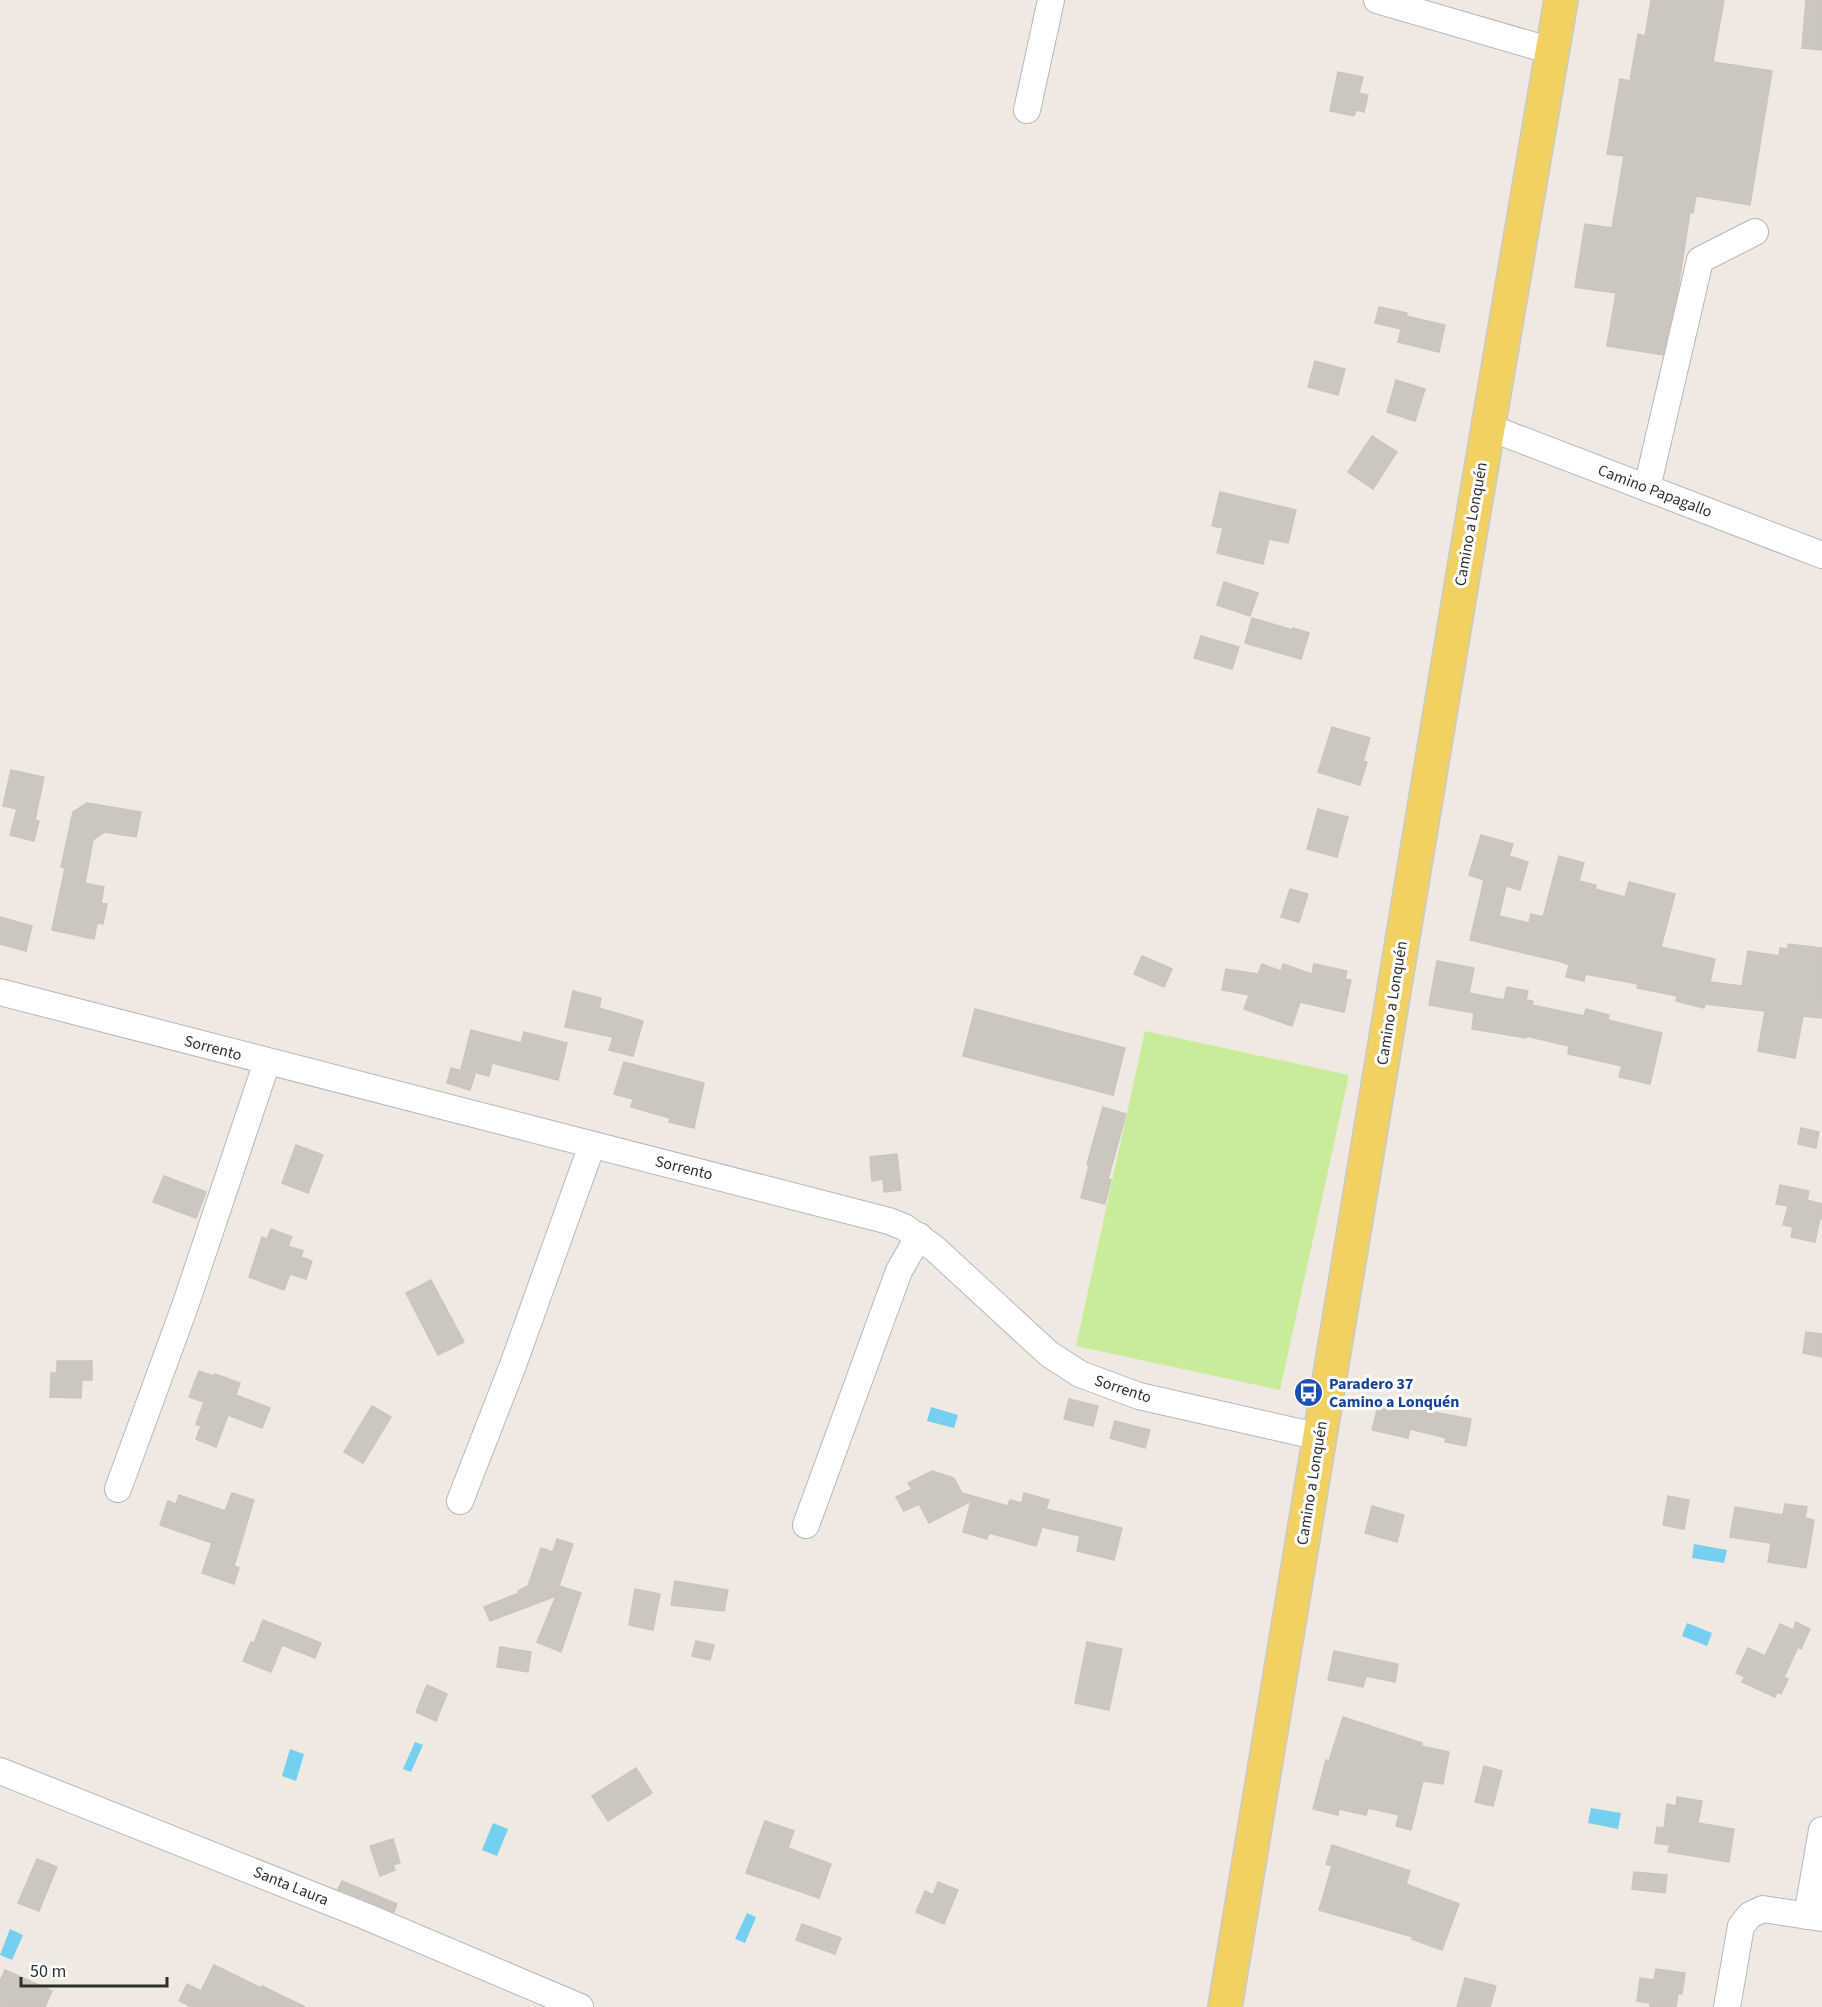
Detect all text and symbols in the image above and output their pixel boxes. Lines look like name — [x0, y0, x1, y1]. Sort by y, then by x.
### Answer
street label: Camino Papagallo — [1595, 459, 1715, 523]
street label: Camino a Lonquén — [1449, 460, 1493, 588]
street label: Camino a Lonquén — [1371, 939, 1413, 1067]
street label: Sorrento — [182, 1030, 244, 1066]
street label: Sorrento — [653, 1150, 715, 1186]
street label: Sorrento — [1092, 1369, 1154, 1409]
place label: Paradero 37 Camino a Lonquén — [1329, 1373, 1460, 1413]
bus stop icon: Paradero 37 Camino a Lonquén — [1292, 1377, 1324, 1409]
street label: Camino a Lonquén — [1291, 1419, 1333, 1547]
street label: Santa Laura — [250, 1861, 332, 1911]
scale bar — [21, 1950, 166, 1988]
text: 50 m — [30, 1959, 66, 1984]

